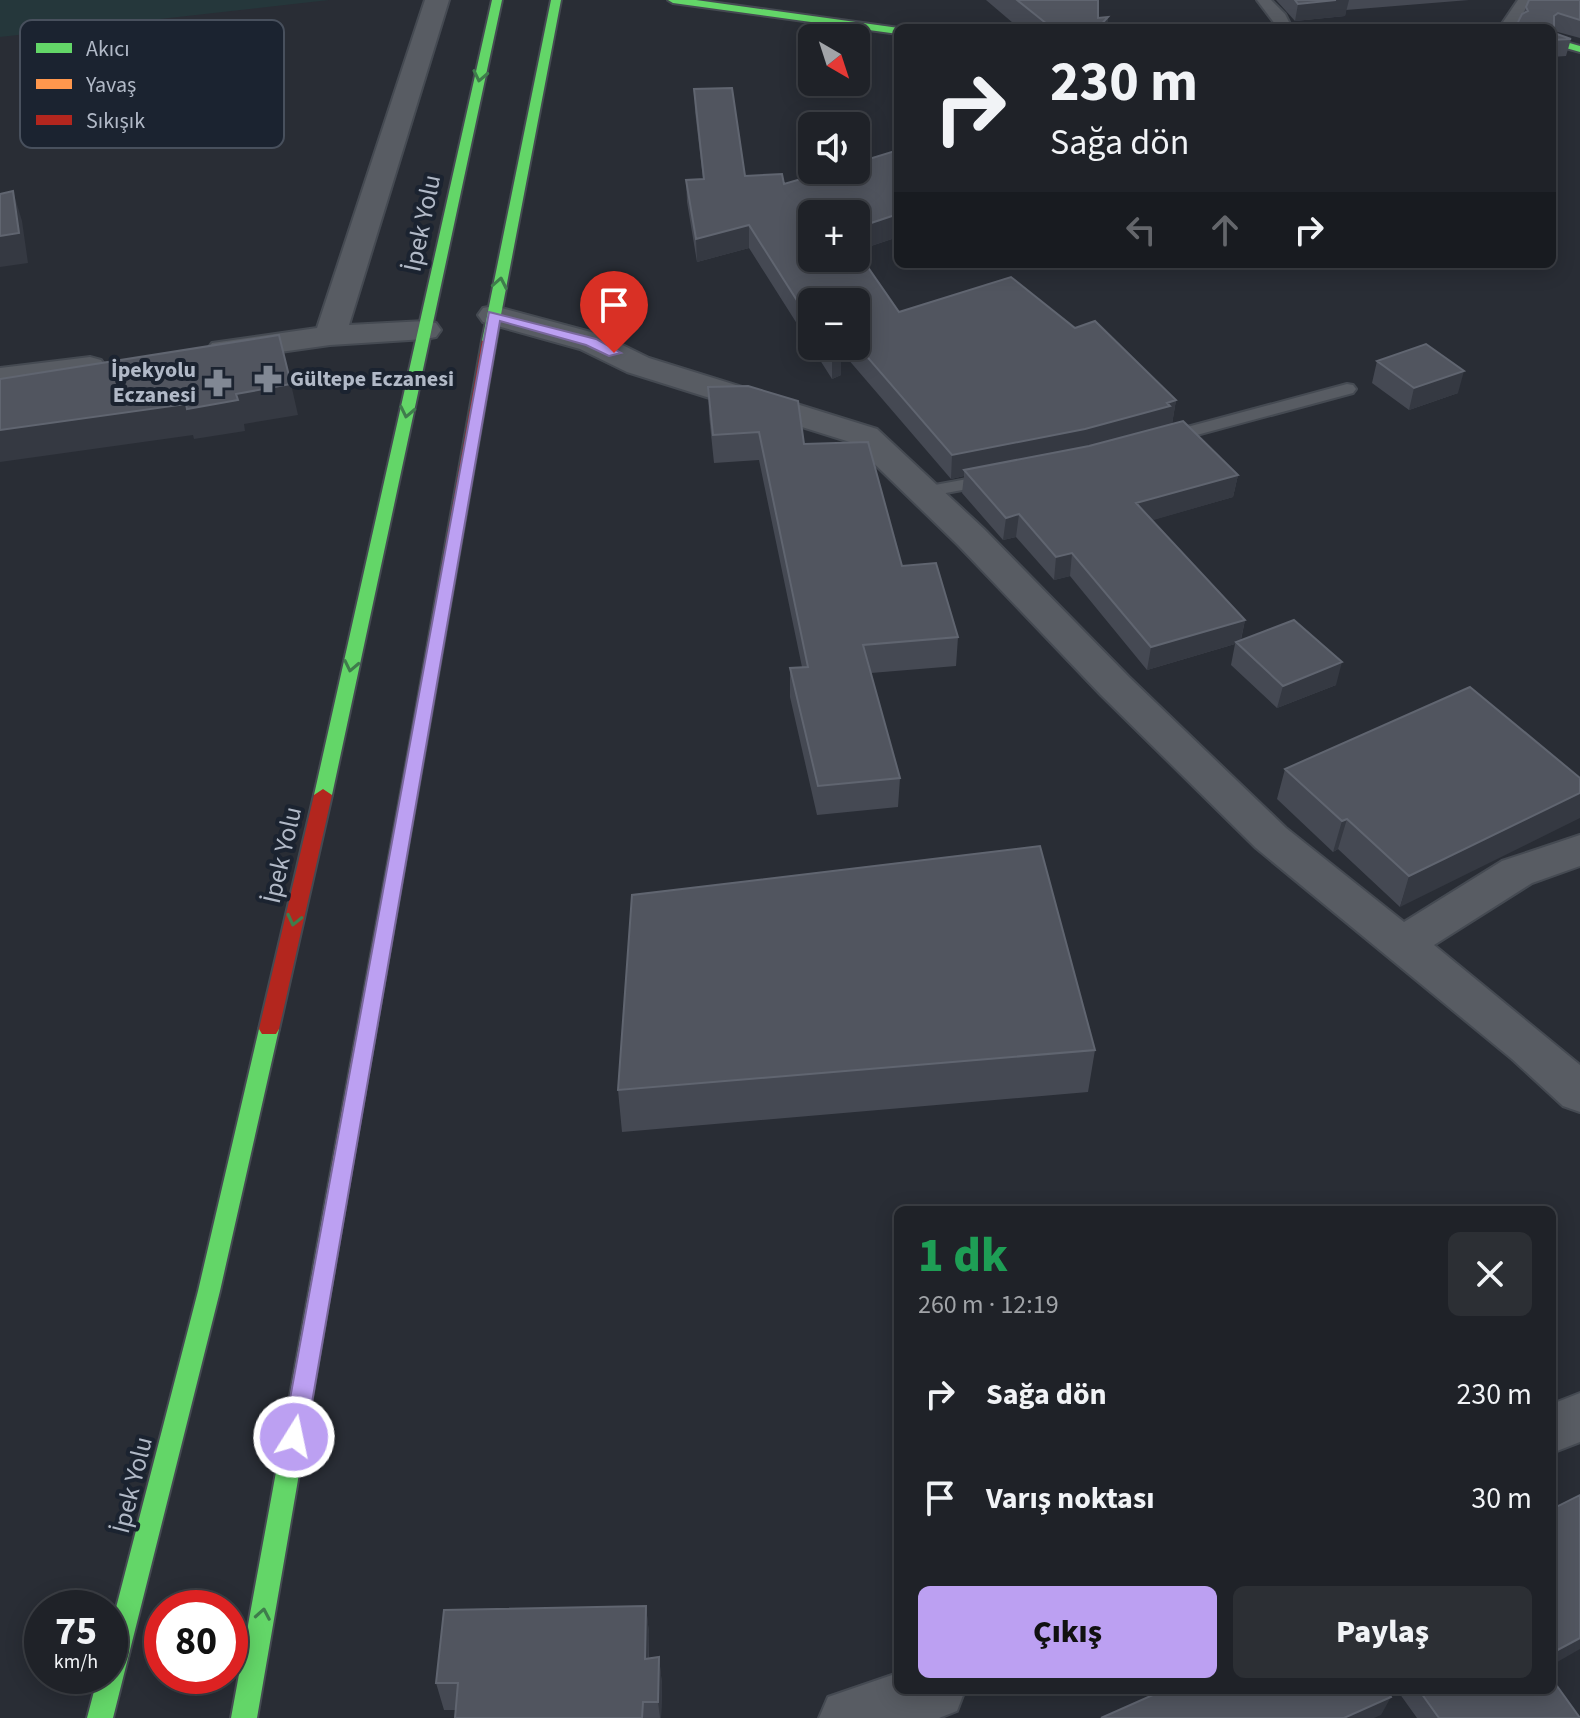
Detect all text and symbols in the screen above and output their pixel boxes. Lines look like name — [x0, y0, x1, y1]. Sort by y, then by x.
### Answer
legend — [20, 20, 284, 148]
north arrow — [798, 24, 870, 96]
map controls — [798, 24, 870, 360]
text: Akıcı — [86, 33, 130, 65]
text: 230 m — [1050, 43, 1198, 122]
icon: right — [918, 56, 1022, 160]
text: Yavaş — [85, 69, 136, 101]
one-way arrow — [472, 69, 489, 83]
text: Sıkışık — [86, 105, 145, 137]
button: sound — [798, 112, 870, 184]
text: Sağa dön — [1050, 117, 1189, 168]
street label: İpek Yolu — [394, 171, 450, 275]
button: + — [798, 200, 870, 272]
icon: left — [1119, 208, 1163, 252]
icon: ahead — [1203, 208, 1247, 252]
icon: right — [1287, 208, 1331, 252]
pin — [580, 271, 648, 353]
one-way arrow — [491, 276, 508, 289]
icon: arrive — [592, 283, 636, 327]
button: − — [798, 288, 870, 360]
place label: İpekyolu Eczanesi — [111, 354, 196, 411]
place label: Gültepe Eczanesi — [290, 363, 454, 395]
pharmacy icon: Gültepe Eczanesi — [253, 364, 283, 394]
pharmacy icon: İpekyolu Eczanesi — [203, 368, 233, 398]
one-way arrow — [399, 405, 416, 419]
one-way arrow — [343, 659, 360, 673]
street label: İpek Yolu — [253, 803, 311, 907]
one-way arrow — [286, 912, 303, 926]
text: 1 dk — [918, 1222, 1008, 1290]
button: close — [1448, 1232, 1532, 1316]
text: 260 m · 12:19 — [918, 1286, 1059, 1323]
icon: right — [918, 1372, 962, 1416]
text: Sağa dön — [986, 1373, 1107, 1416]
text: 230 m — [1456, 1373, 1532, 1416]
position arrow — [252, 1395, 336, 1479]
street label: İpek Yolu — [102, 1433, 162, 1537]
icon: arrive — [918, 1476, 962, 1520]
text: Varış noktası — [986, 1477, 1154, 1520]
text: 30 m — [1471, 1477, 1532, 1520]
button: Çıkış — [918, 1586, 1217, 1678]
button: Paylaş — [1233, 1586, 1532, 1678]
speed limit sign: 80 — [144, 1590, 248, 1694]
text: 75 — [55, 1603, 97, 1660]
one-way arrow — [254, 1607, 271, 1620]
text: km/h — [54, 1648, 98, 1676]

